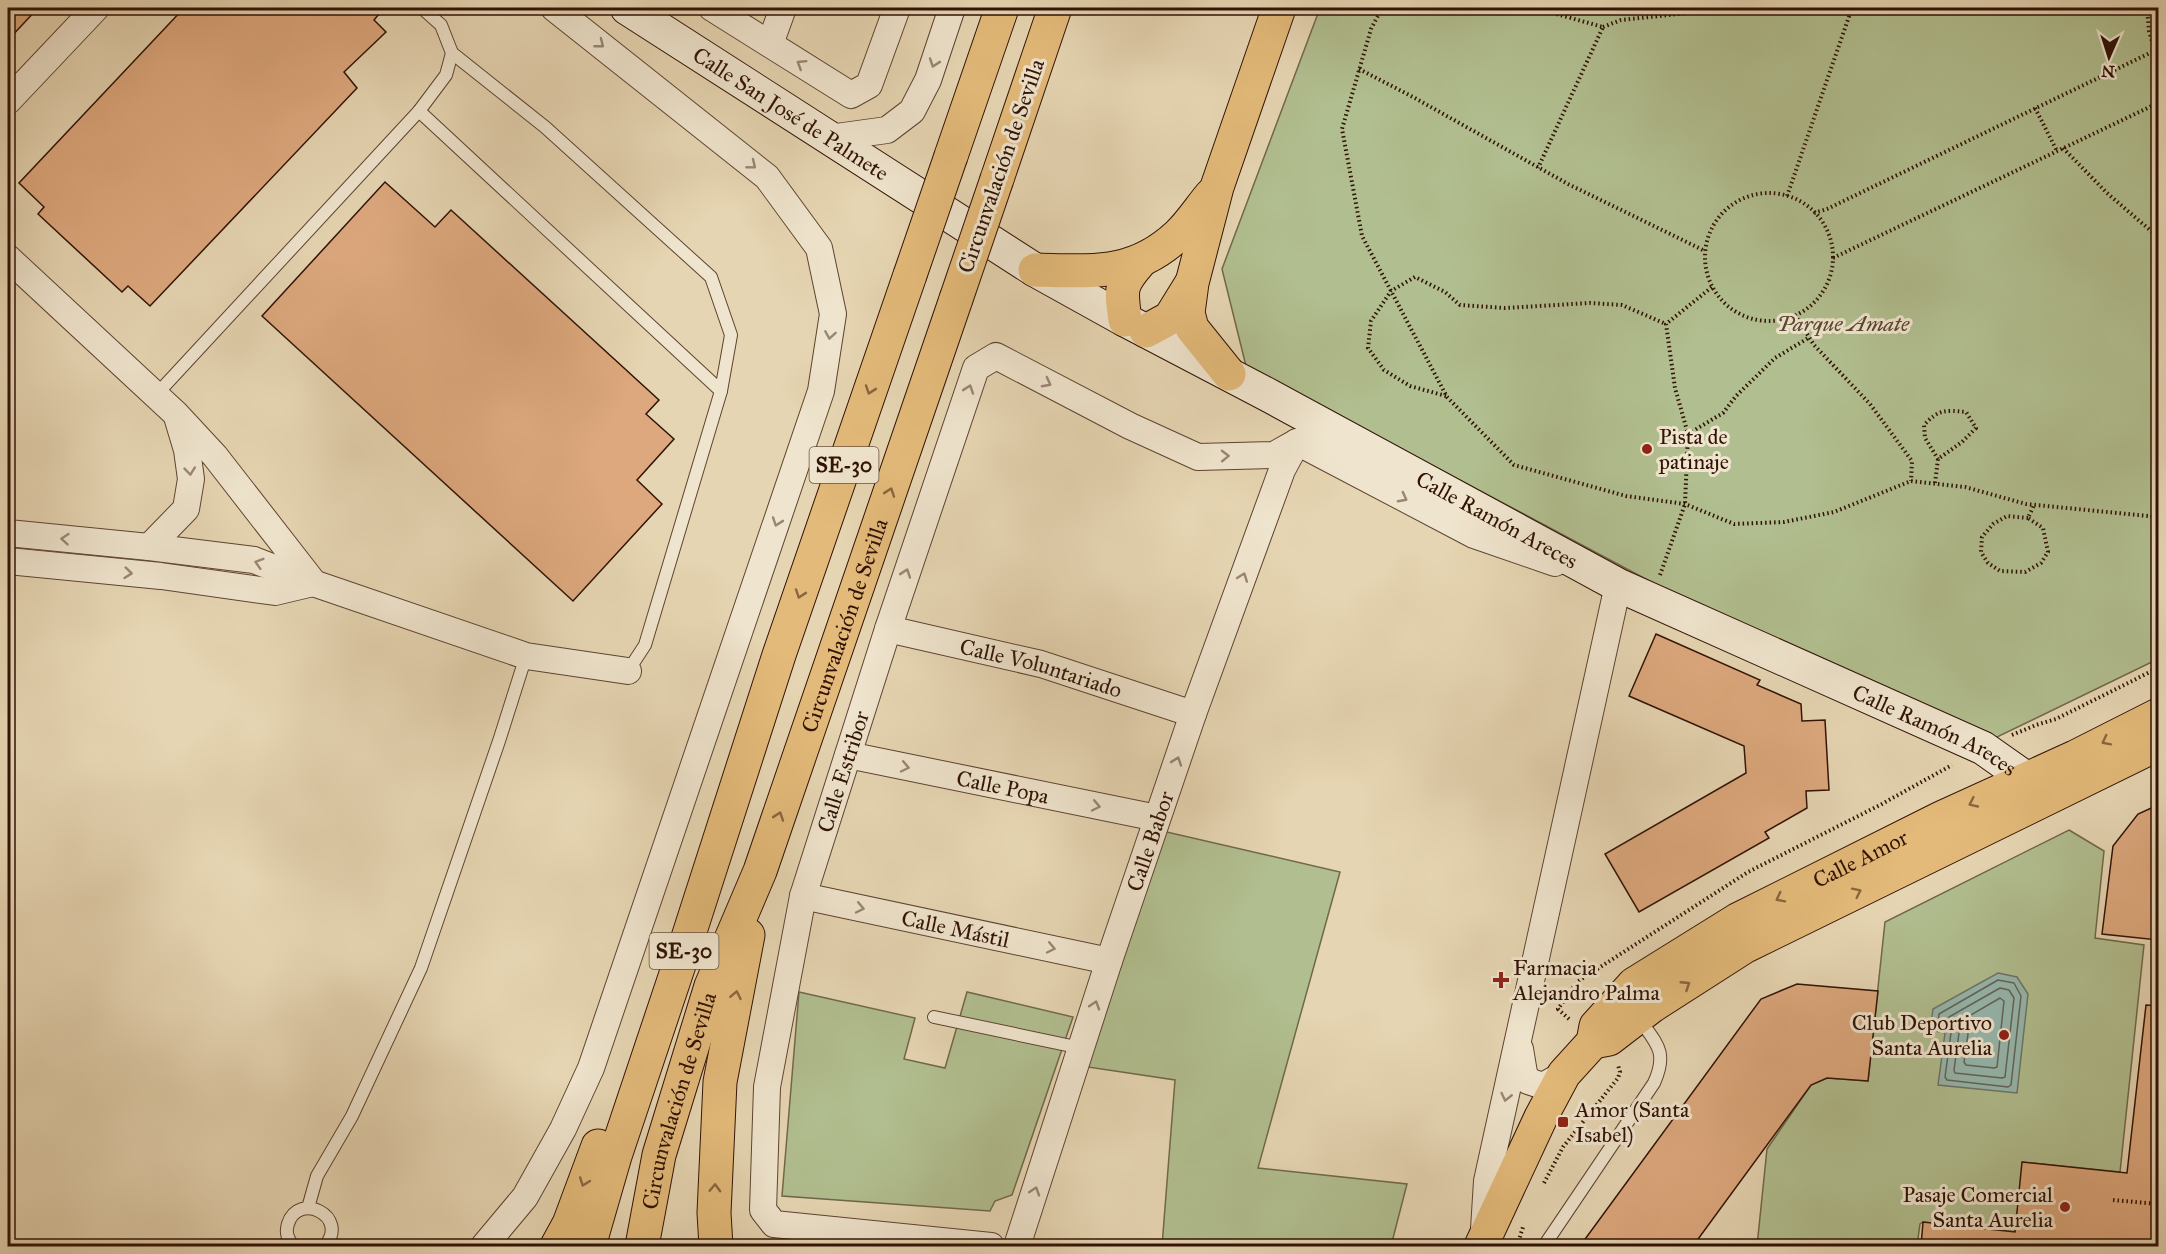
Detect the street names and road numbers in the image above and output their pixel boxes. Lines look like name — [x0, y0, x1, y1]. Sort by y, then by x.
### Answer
street label: Calle San José de Palmete — [688, 41, 894, 186]
street label: Circunvalación de Sevilla — [952, 55, 1051, 277]
road number: SE-30 — [810, 447, 878, 483]
street label: Calle Ramón Areces — [1412, 465, 1583, 574]
street label: Circunvalación de Sevilla — [795, 514, 894, 736]
street label: Calle Voluntariado — [957, 632, 1126, 703]
street label: Calle Ramón Areces — [1849, 678, 2022, 781]
street label: Calle Estribor — [811, 707, 875, 836]
street label: Calle Popa — [954, 764, 1052, 809]
street label: Calle Babor — [1120, 787, 1180, 895]
street label: Calle Amor — [1808, 823, 1913, 894]
street label: Calle Mástil — [899, 904, 1012, 953]
road number: SE-30 — [650, 933, 718, 969]
street label: Circunvalación de Sevilla — [636, 988, 722, 1211]

